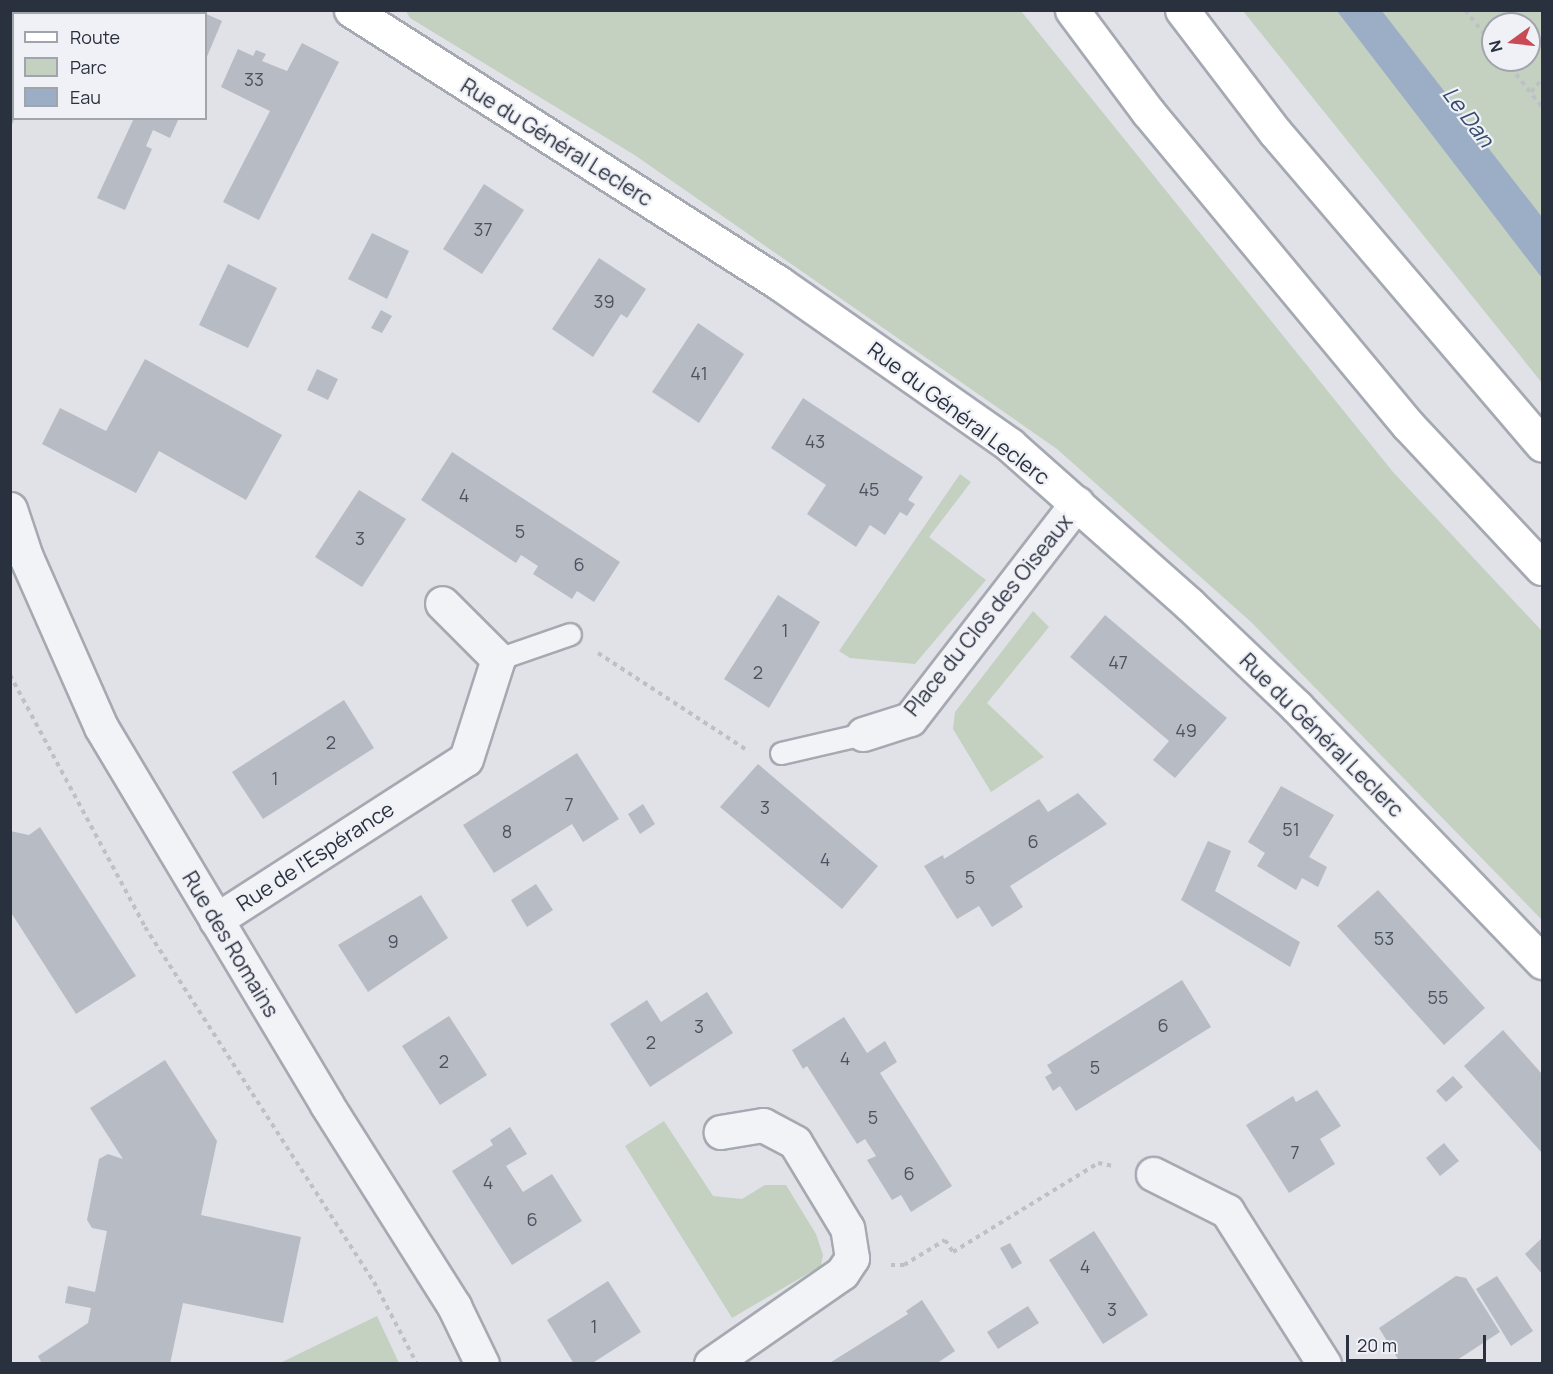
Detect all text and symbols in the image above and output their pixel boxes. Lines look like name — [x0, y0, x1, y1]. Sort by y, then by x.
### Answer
legend — [12, 12, 207, 120]
north arrow — [1481, 12, 1541, 72]
text: Route — [70, 25, 120, 49]
text: N — [1483, 38, 1508, 55]
text: Parc — [70, 55, 107, 79]
house number: 33 — [244, 68, 264, 90]
street label: Rue du Général Leclerc — [457, 73, 657, 211]
water label: Le Dan — [1437, 82, 1499, 152]
text: Eau — [70, 85, 101, 109]
house number: 37 — [474, 218, 492, 240]
house number: 39 — [593, 290, 615, 312]
street label: Rue du Général Leclerc — [863, 336, 1055, 490]
house number: 41 — [690, 362, 708, 384]
house number: 43 — [805, 430, 825, 452]
house number: 45 — [858, 478, 880, 500]
house number: 4 — [459, 484, 469, 506]
street label: Place du Clos des Oiseaux — [899, 509, 1077, 721]
house number: 5 — [515, 520, 525, 542]
house number: 3 — [355, 527, 365, 549]
house number: 6 — [573, 553, 585, 575]
house number: 1 — [781, 619, 789, 641]
street label: Rue du Général Leclerc — [1235, 648, 1409, 822]
house number: 47 — [1108, 651, 1128, 673]
house number: 2 — [753, 661, 763, 683]
house number: 49 — [1175, 719, 1197, 741]
house number: 2 — [326, 731, 336, 753]
house number: 1 — [271, 767, 279, 789]
house number: 7 — [564, 793, 574, 815]
street label: Rue de l'Espérance — [232, 796, 398, 916]
house number: 3 — [760, 796, 770, 818]
house number: 51 — [1282, 818, 1300, 840]
house number: 8 — [502, 820, 512, 842]
house number: 6 — [1027, 830, 1039, 852]
house number: 4 — [820, 848, 830, 870]
house number: 5 — [965, 866, 975, 888]
street label: Rue des Romains — [178, 867, 284, 1021]
house number: 53 — [1374, 927, 1394, 949]
house number: 9 — [387, 930, 399, 952]
house number: 55 — [1428, 986, 1448, 1008]
house number: 6 — [1157, 1014, 1169, 1036]
house number: 3 — [694, 1015, 704, 1037]
house number: 2 — [646, 1031, 656, 1053]
house number: 4 — [840, 1047, 850, 1069]
house number: 2 — [439, 1050, 449, 1072]
house number: 5 — [1090, 1056, 1100, 1078]
house number: 5 — [868, 1106, 878, 1128]
house number: 7 — [1290, 1141, 1300, 1163]
house number: 6 — [903, 1162, 915, 1184]
house number: 4 — [483, 1171, 493, 1193]
house number: 6 — [526, 1208, 538, 1230]
house number: 4 — [1080, 1255, 1090, 1277]
house number: 3 — [1107, 1298, 1117, 1320]
house number: 1 — [590, 1315, 598, 1337]
scale bar — [1349, 1323, 1488, 1361]
text: 20 m — [1357, 1333, 1397, 1357]

